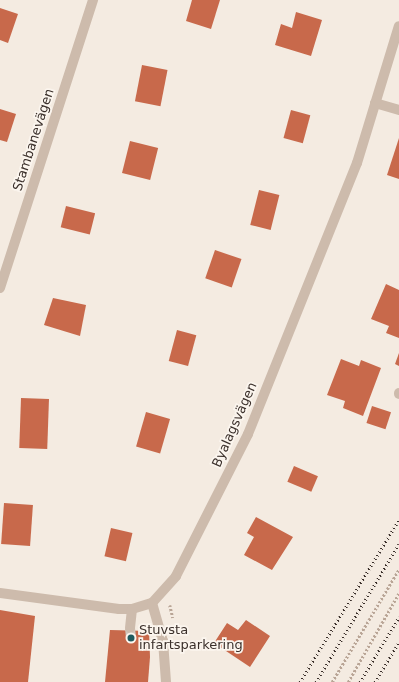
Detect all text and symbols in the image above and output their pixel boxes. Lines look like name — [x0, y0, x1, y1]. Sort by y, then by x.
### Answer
street label: Stambanevägen — [10, 87, 58, 193]
street label: Byalagsvägen — [209, 380, 261, 470]
place label: Stuvsta infartsparkering — [139, 623, 243, 654]
marker: Stuvsta infartsparkering — [126, 633, 136, 643]

